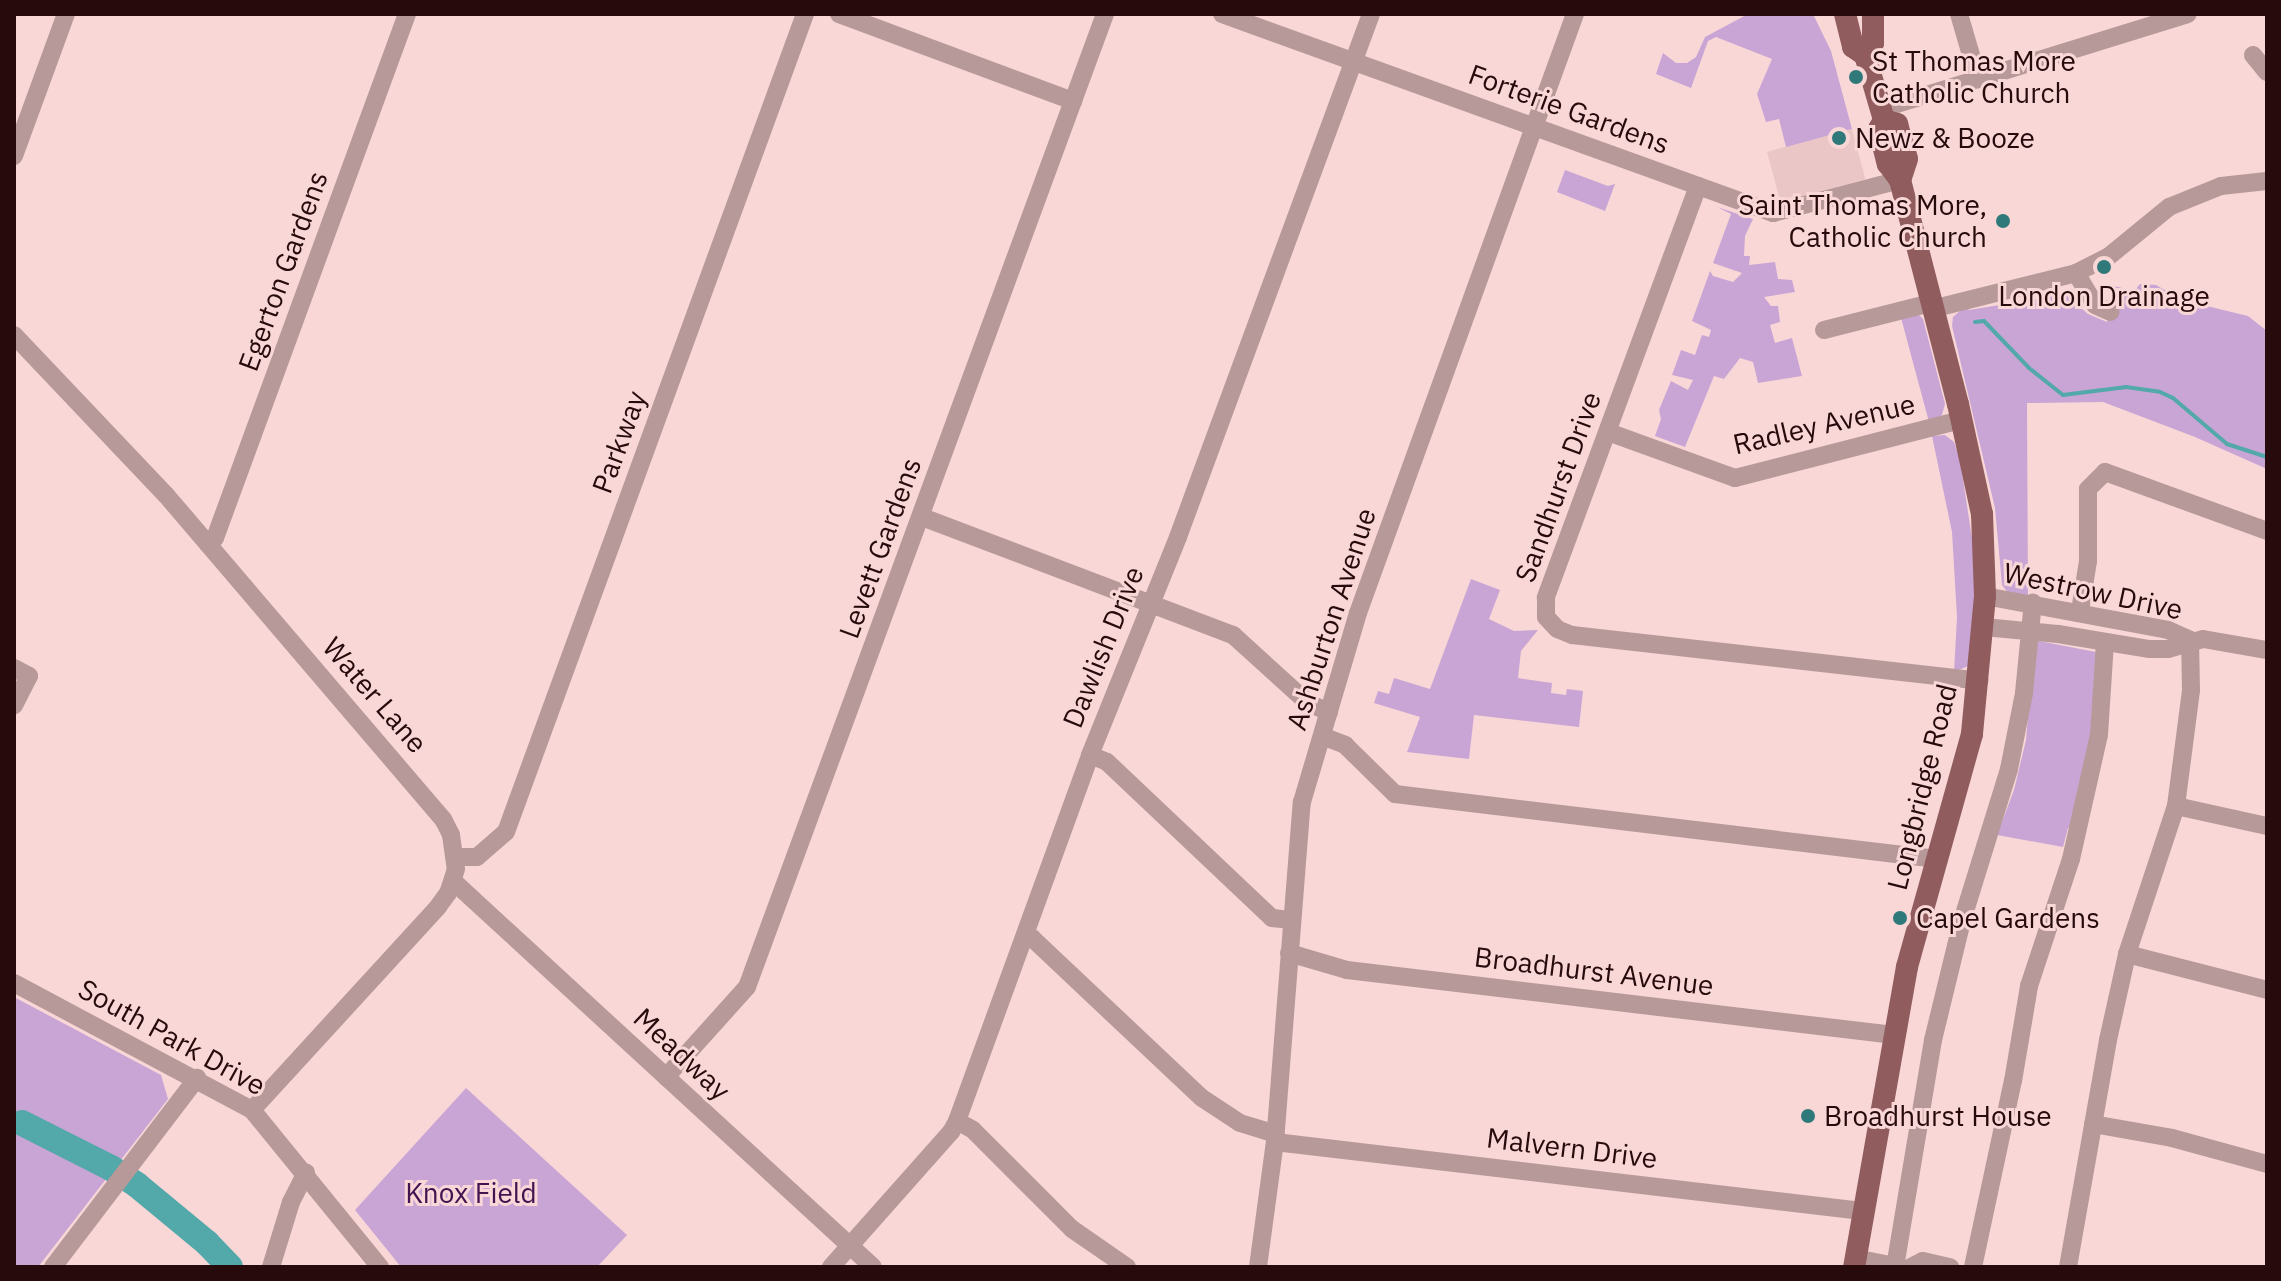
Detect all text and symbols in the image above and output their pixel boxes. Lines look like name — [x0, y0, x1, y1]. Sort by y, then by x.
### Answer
place label: St Thomas More Catholic Church — [1872, 44, 2076, 110]
street label: Forterie Gardens — [1464, 57, 1674, 161]
marker: St Thomas More Catholic Church — [1847, 68, 1865, 86]
place label: Newz & Booze — [1855, 121, 2035, 155]
marker: Newz & Booze — [1830, 129, 1848, 147]
street label: Egerton Gardens — [231, 167, 335, 375]
place label: Saint Thomas More, Catholic Church — [1738, 188, 1987, 254]
marker: Saint Thomas More, Catholic Church — [1994, 212, 2012, 230]
marker: London Drainage — [2095, 258, 2113, 276]
place label: London Drainage — [1998, 279, 2210, 313]
street label: Parkway — [585, 386, 653, 498]
street label: Sandhurst Drive — [1508, 387, 1608, 587]
street label: Radley Avenue — [1730, 387, 1918, 461]
street label: Levett Gardens — [832, 453, 928, 643]
street label: Ashburton Avenue — [1279, 504, 1383, 734]
street label: Westrow Drive — [2001, 556, 2185, 626]
street label: Dawlish Drive — [1055, 561, 1151, 733]
street label: Water Lane — [316, 630, 434, 760]
street label: Longbridge Road — [1880, 681, 1964, 893]
place label: Capel Gardens — [1916, 901, 2100, 935]
marker: Capel Gardens — [1891, 909, 1909, 927]
street label: Broadhurst Avenue — [1472, 940, 1716, 1002]
street label: South Park Drive — [73, 972, 271, 1102]
street label: Meadway — [627, 1001, 737, 1107]
place label: Broadhurst House — [1824, 1099, 2052, 1133]
marker: Broadhurst House — [1799, 1107, 1817, 1125]
street label: Malvern Drive — [1485, 1121, 1659, 1175]
park label: Knox Field — [405, 1176, 537, 1210]

